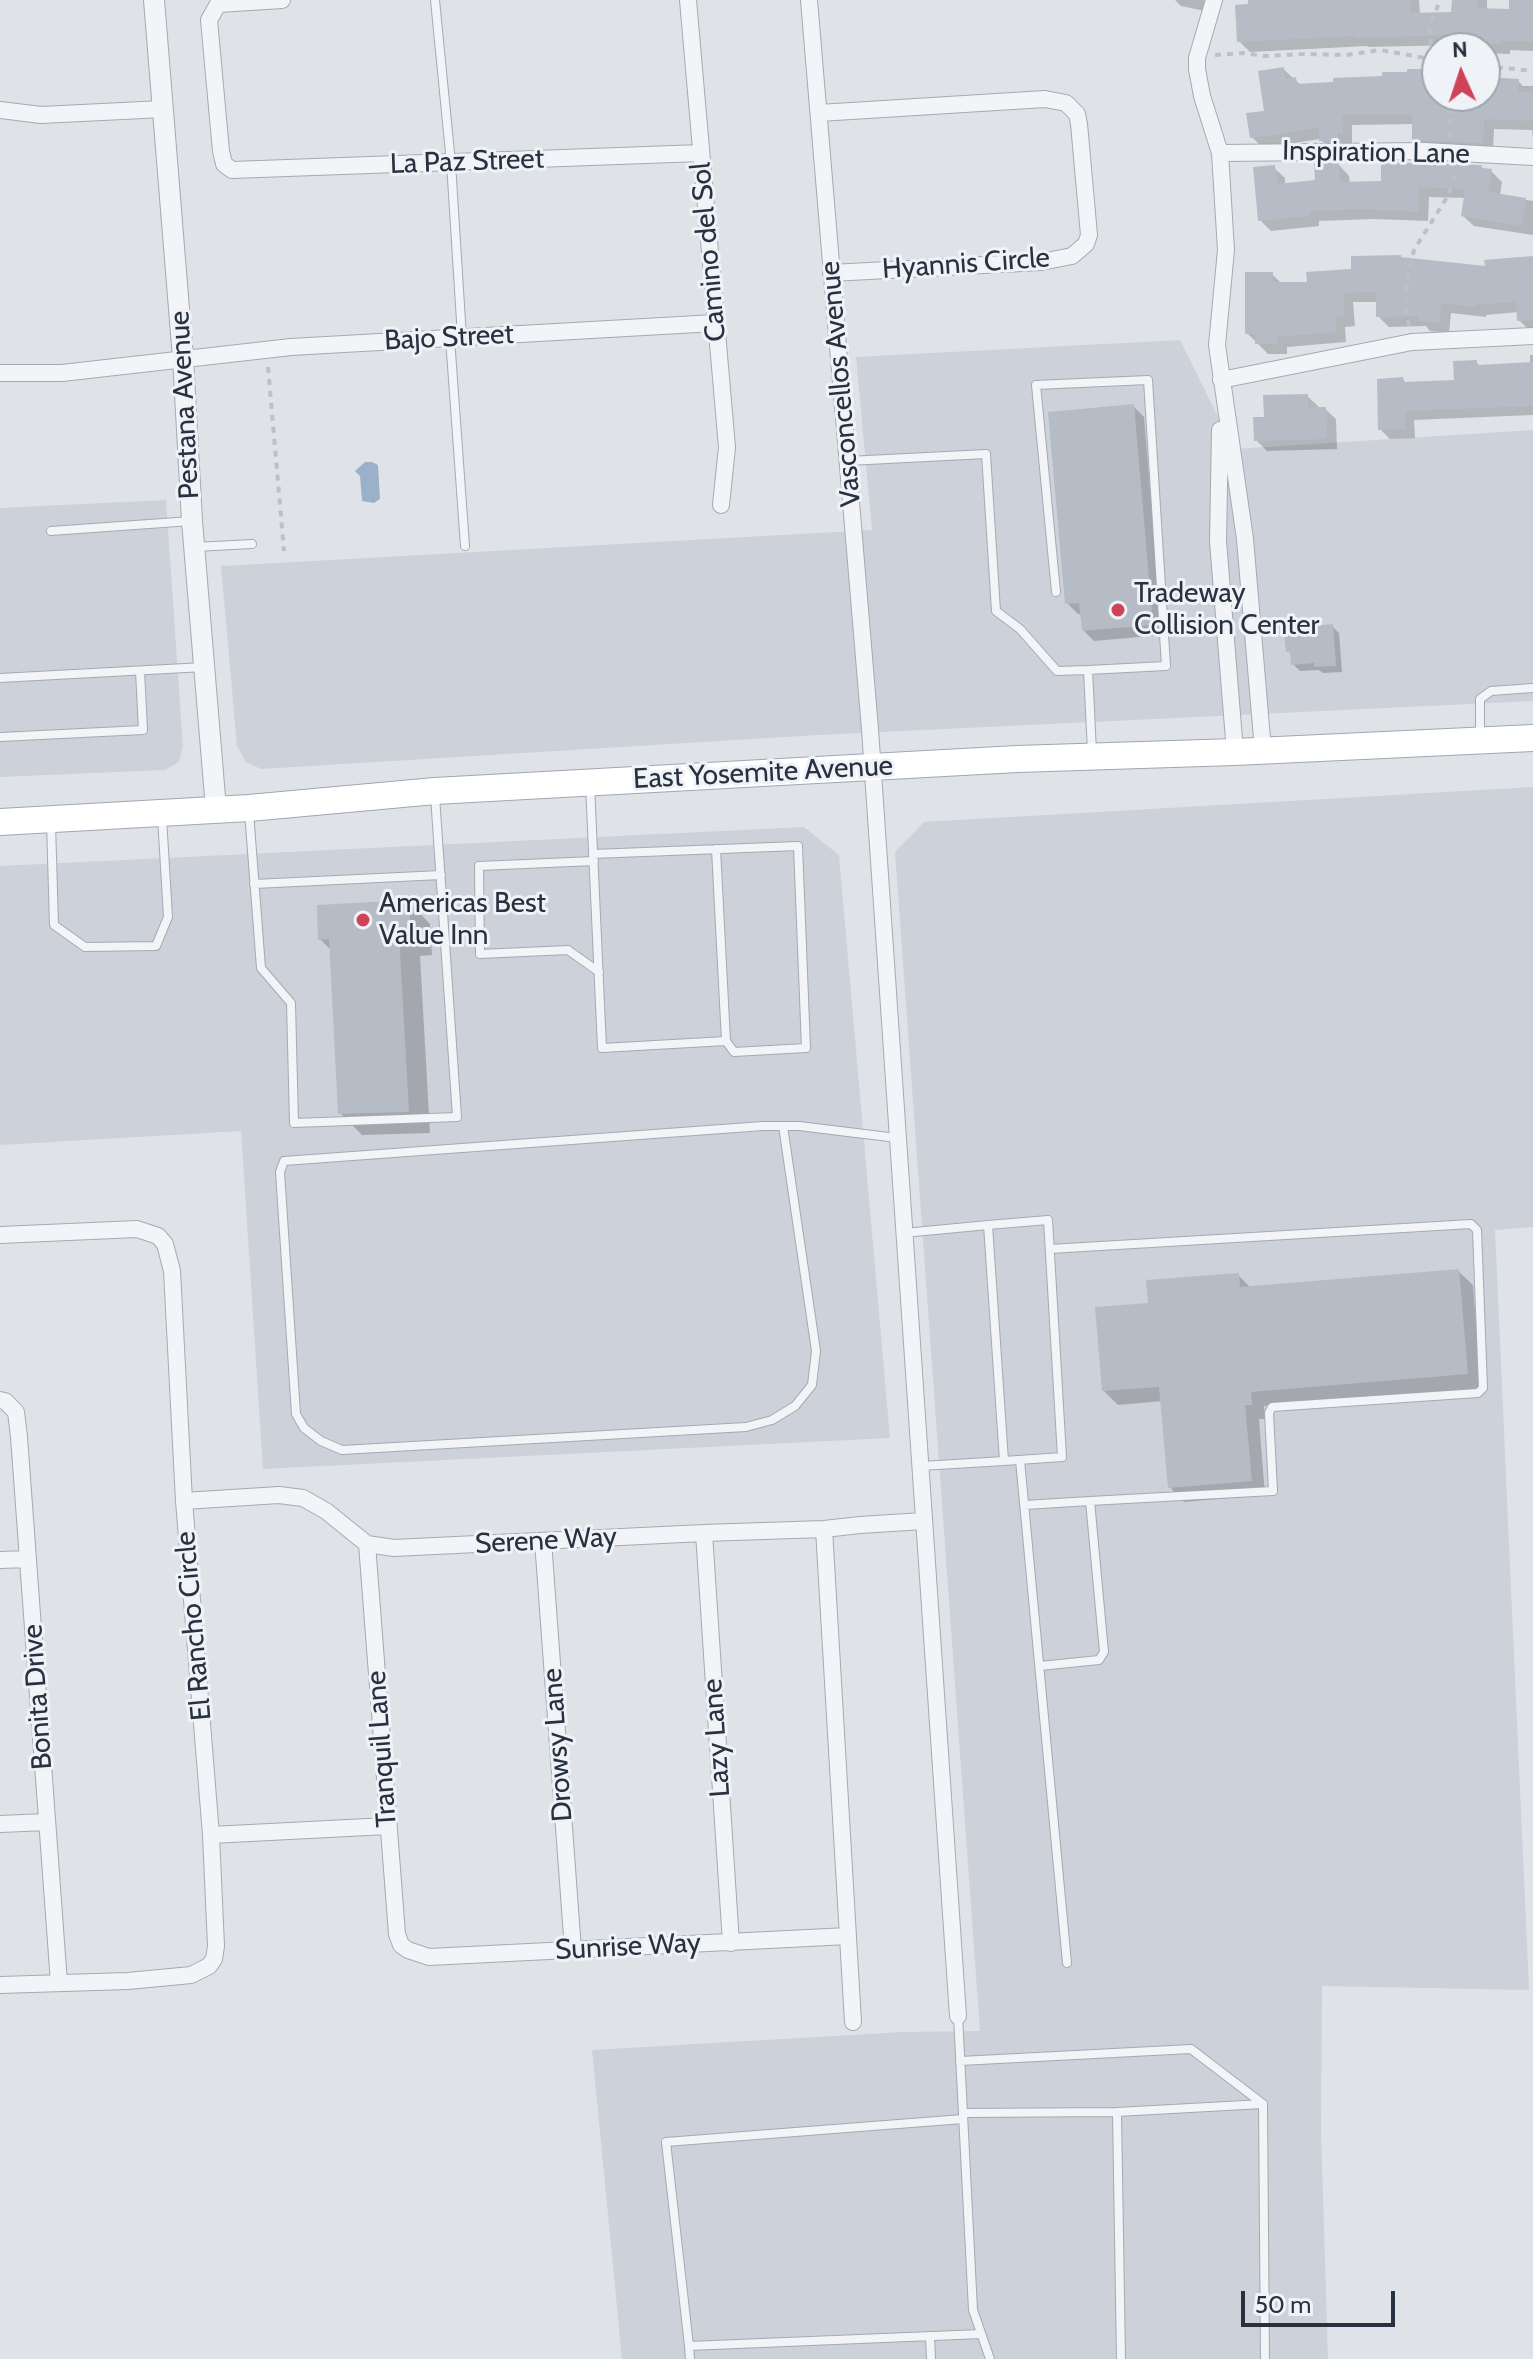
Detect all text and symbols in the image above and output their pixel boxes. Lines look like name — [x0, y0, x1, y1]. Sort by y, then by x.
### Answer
north arrow — [1421, 32, 1501, 112]
text: N — [1451, 36, 1468, 63]
street label: Inspiration Lane — [1282, 135, 1470, 171]
street label: La Paz Street — [389, 143, 545, 181]
street label: Camino del Sol — [684, 161, 734, 343]
street label: Hyannis Circle — [881, 241, 1051, 287]
street label: Vasconcellos Avenue — [814, 260, 868, 508]
street label: Pestana Avenue — [163, 310, 207, 500]
street label: Bajo Street — [383, 318, 515, 358]
place label: Tradeway Collision Center — [1134, 577, 1319, 643]
marker: Tradeway Collision Center — [1109, 601, 1127, 619]
street label: East Yosemite Avenue — [632, 749, 894, 797]
place label: Americas Best Value Inn — [379, 887, 546, 953]
marker: Americas Best Value Inn — [354, 911, 372, 929]
street label: Serene Way — [474, 1521, 618, 1561]
street label: El Rancho Circle — [169, 1530, 219, 1722]
street label: Bonita Drive — [16, 1623, 60, 1771]
street label: Drowsy Lane — [536, 1667, 580, 1823]
street label: Tranquil Lane — [360, 1670, 404, 1828]
street label: Lazy Lane — [696, 1678, 738, 1798]
street label: Sunrise Way — [554, 1926, 702, 1968]
scale bar — [1245, 2275, 1399, 2325]
text: 50 m — [1255, 2290, 1311, 2319]

